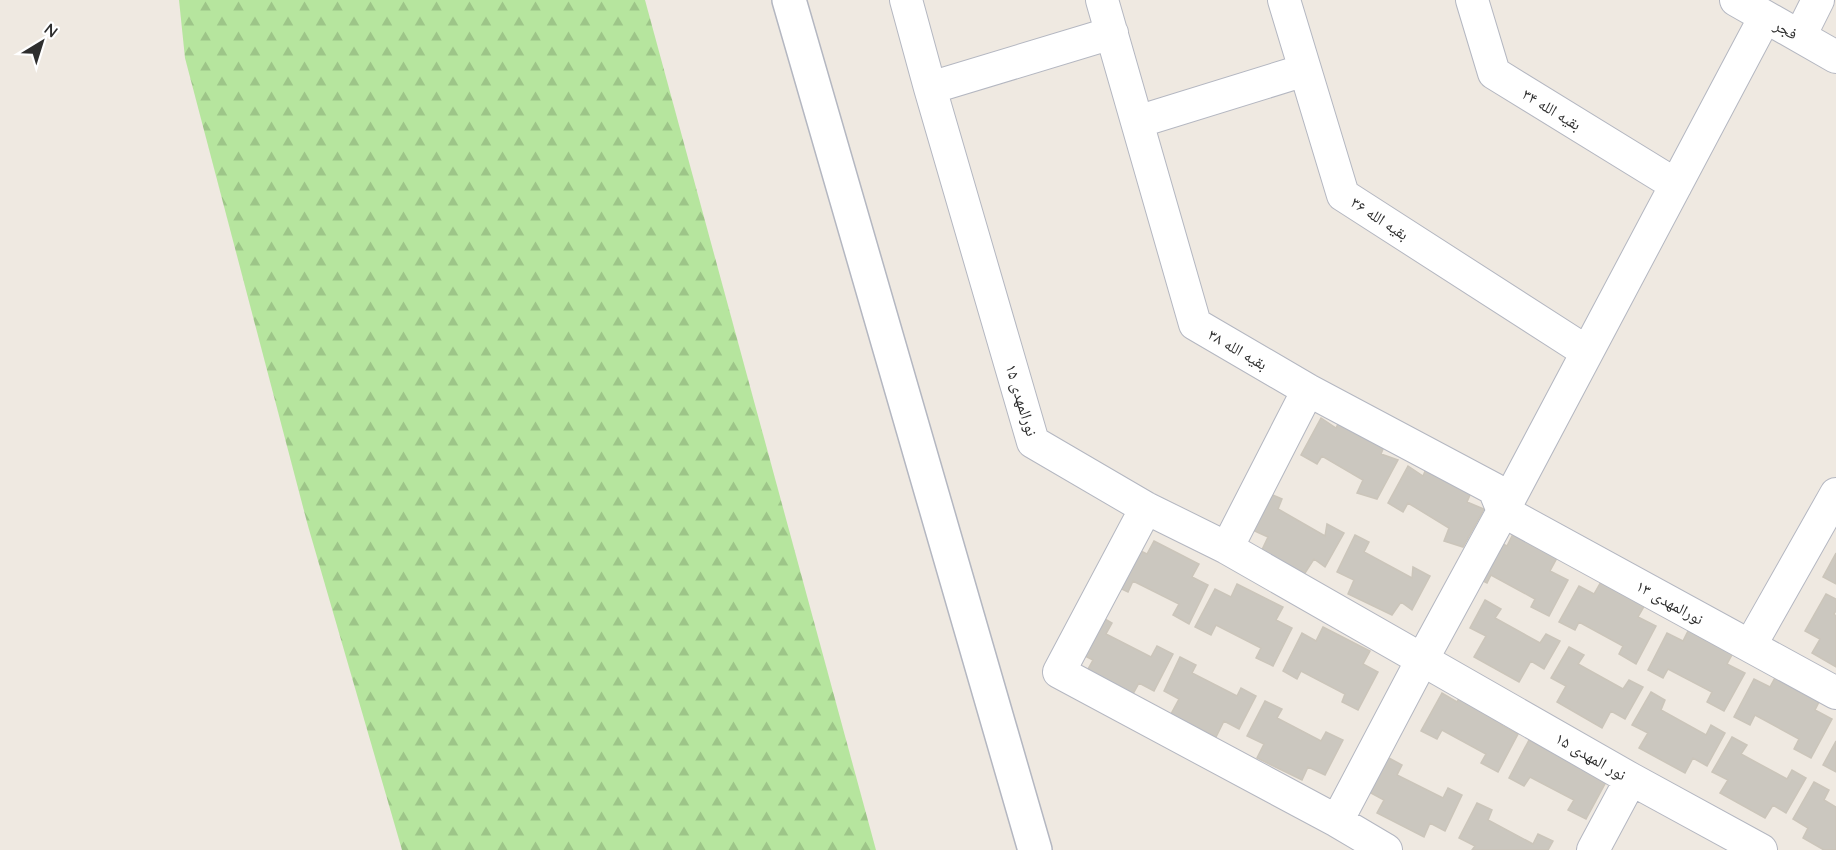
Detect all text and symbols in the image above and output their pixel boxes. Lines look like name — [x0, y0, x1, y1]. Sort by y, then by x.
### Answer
north arrow — [12, 12, 72, 72]
street label: فجر — [1770, 14, 1801, 44]
text: N — [40, 19, 62, 42]
street label: بقیه الله ۳۴ — [1519, 84, 1585, 134]
street label: بقیه الله ۳۶ — [1347, 192, 1413, 244]
street label: بقیه الله ۳۸ — [1205, 324, 1271, 374]
street label: نورالمهدی ۱۵ — [1001, 362, 1042, 439]
street label: نورالمهدی ۱۳ — [1632, 575, 1707, 630]
street label: نور المهدی ۱۵ — [1551, 728, 1630, 785]

